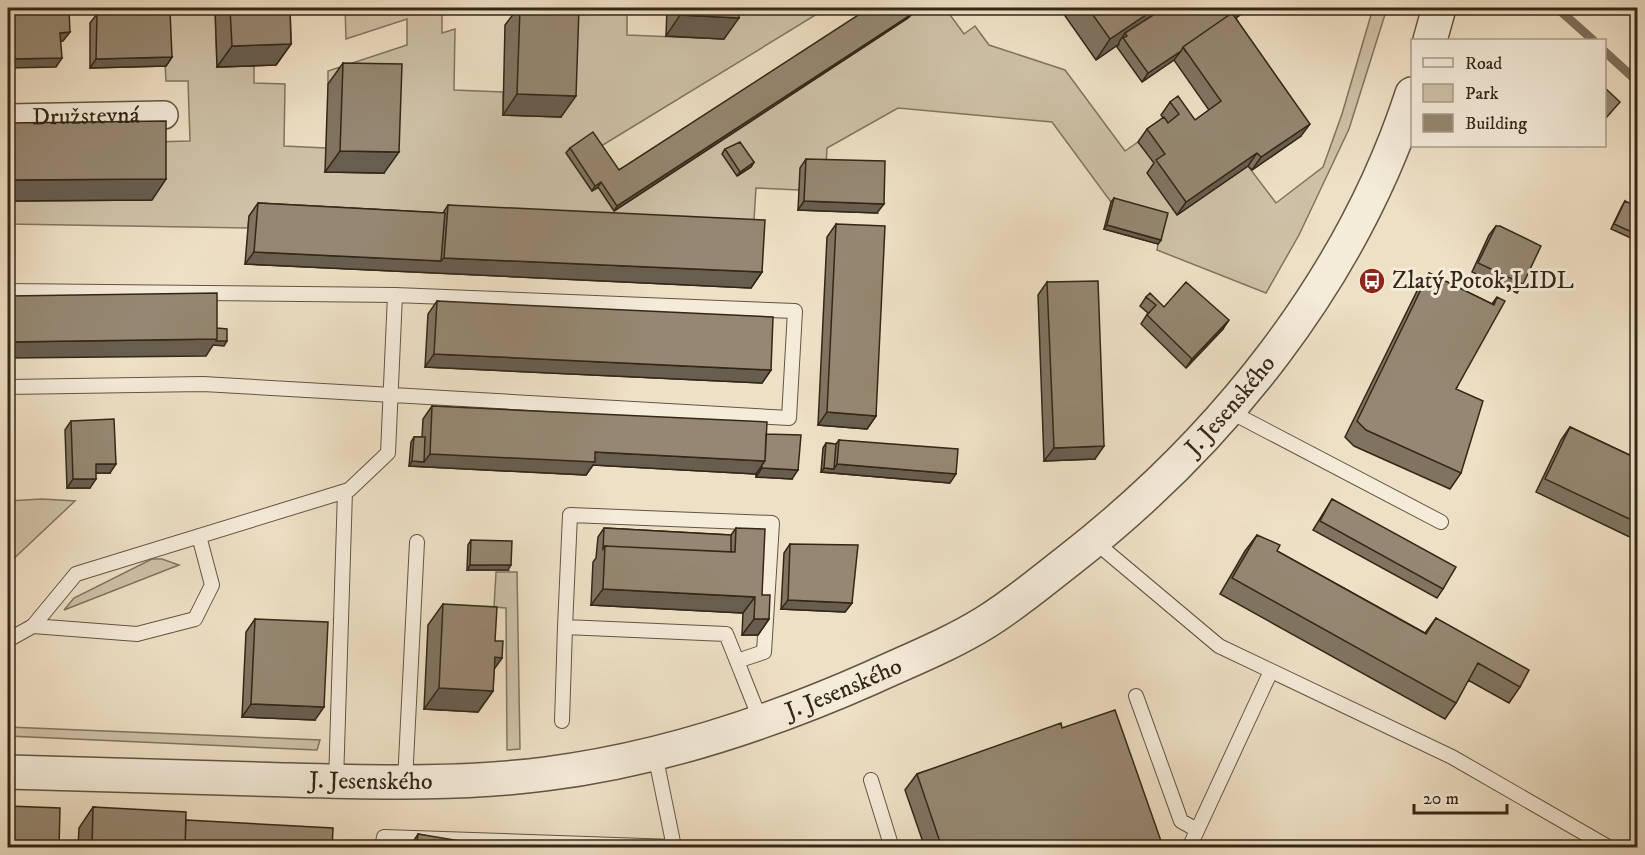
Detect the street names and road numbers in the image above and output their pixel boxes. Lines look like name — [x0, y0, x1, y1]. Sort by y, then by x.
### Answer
street label: Družstevná — [32, 100, 141, 133]
street label: J. Jesenského — [1178, 349, 1282, 464]
street label: J. Jesenského — [779, 651, 907, 727]
street label: J. Jesenského — [307, 765, 433, 797]

